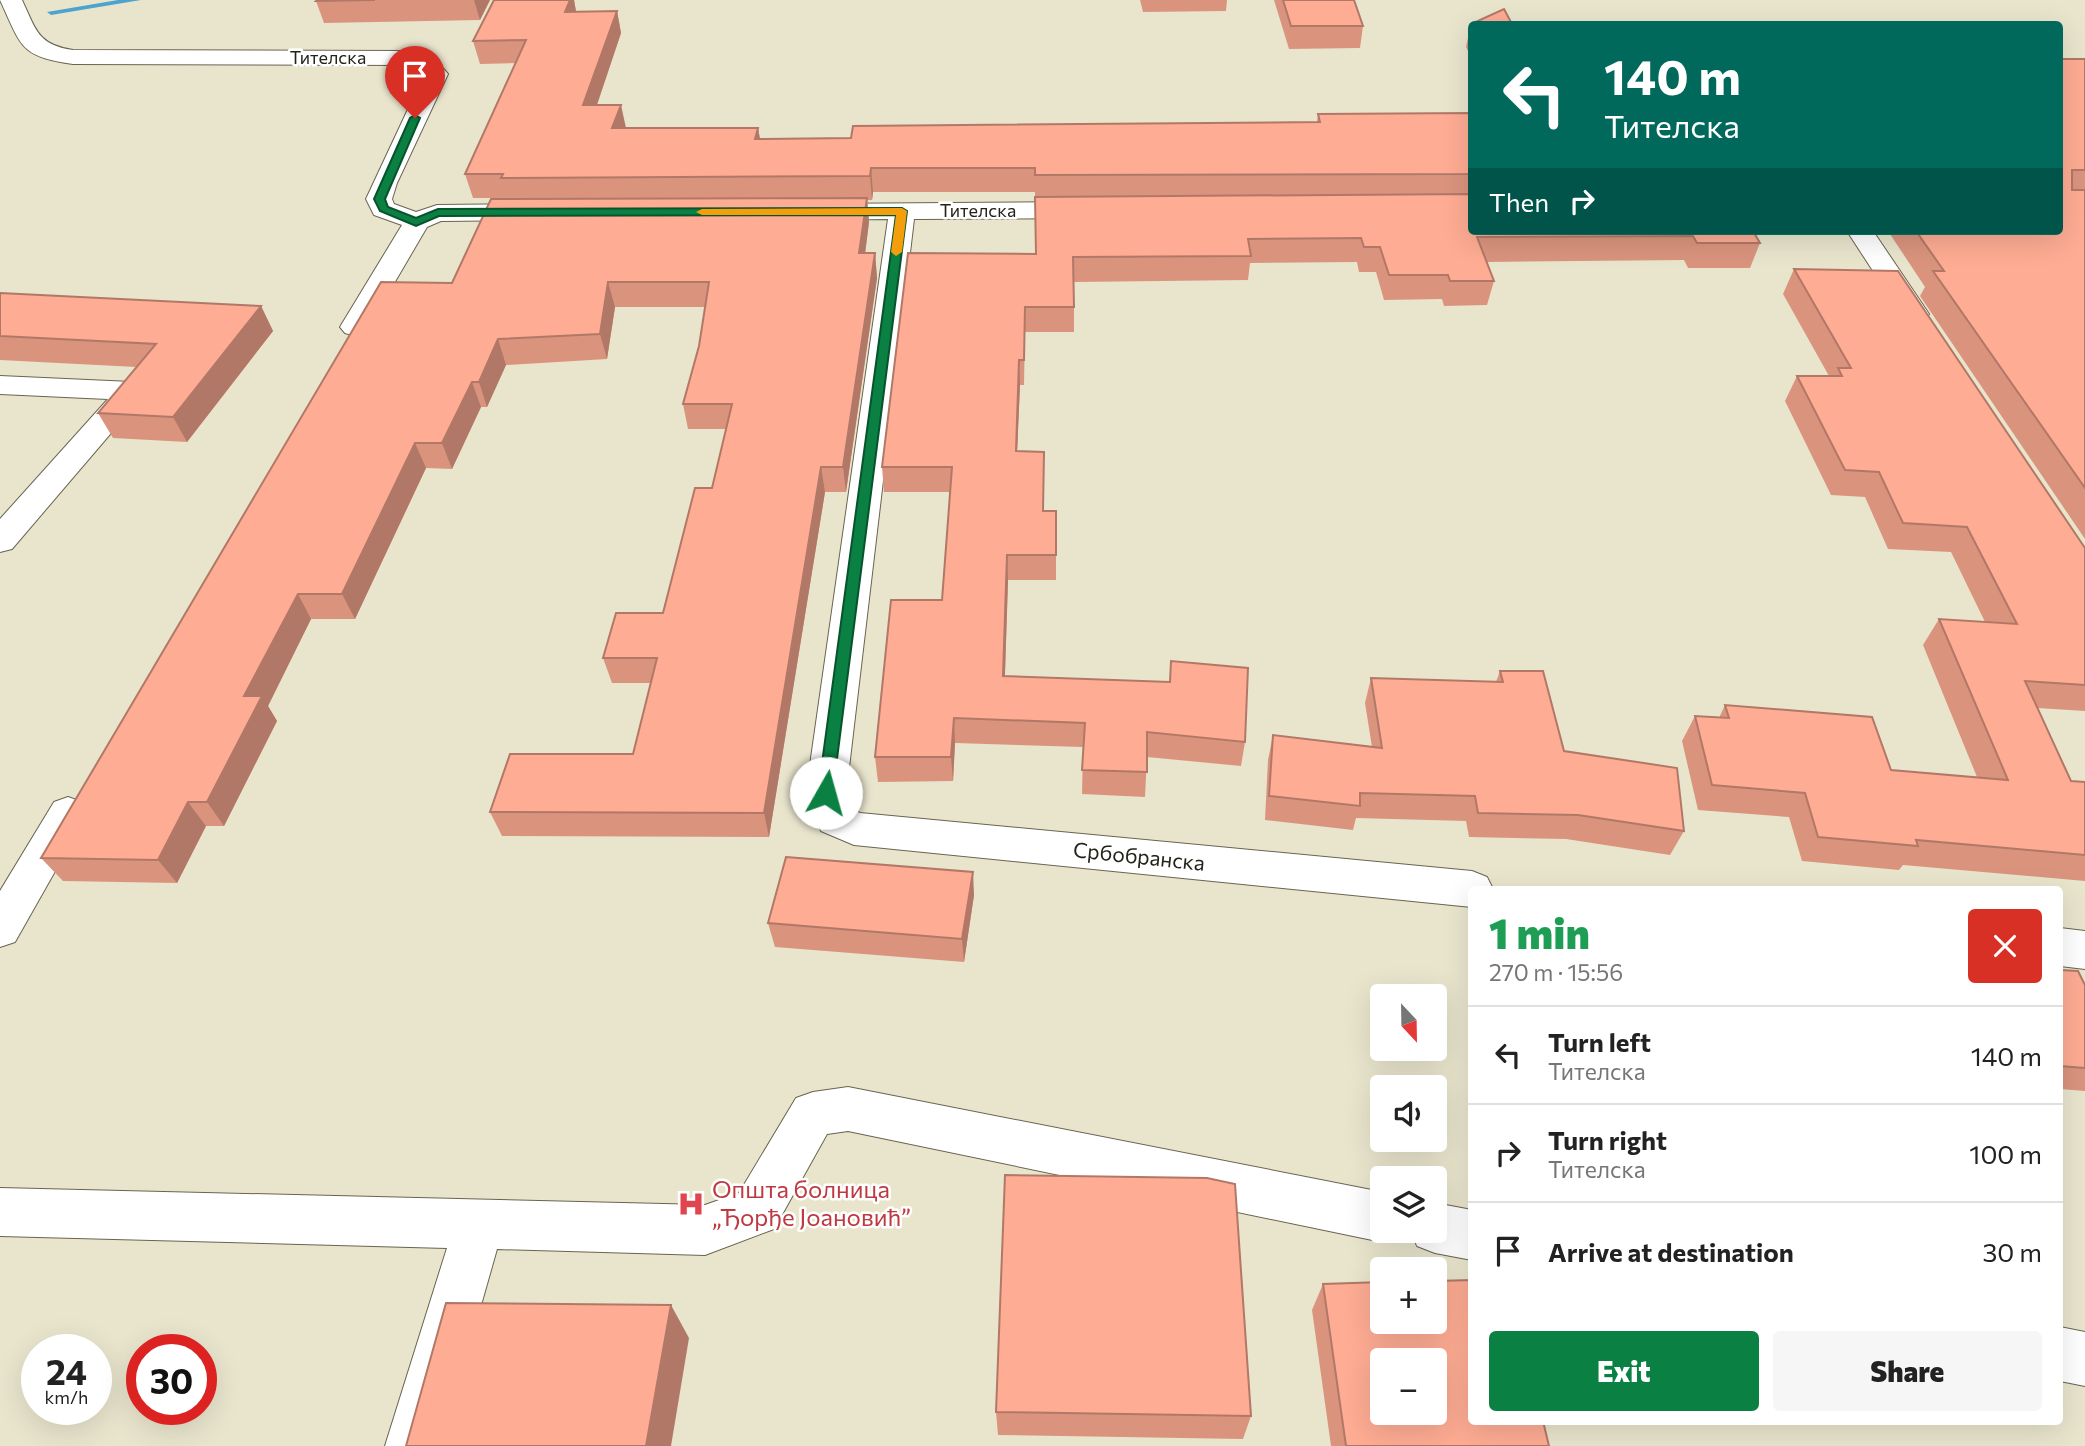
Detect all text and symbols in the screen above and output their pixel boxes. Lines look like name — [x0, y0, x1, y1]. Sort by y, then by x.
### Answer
text: 140 m — [1604, 45, 1741, 105]
street label: Тителска — [290, 46, 366, 68]
pin — [385, 46, 445, 118]
icon: left — [1489, 49, 1580, 140]
icon: arrive — [396, 57, 434, 95]
text: Тителска — [1604, 105, 1740, 145]
icon: right — [1563, 182, 1601, 220]
text: Then — [1489, 186, 1549, 217]
street label: Тителска — [940, 199, 1016, 221]
position arrow — [789, 756, 863, 830]
street label: Србобранска — [1072, 836, 1206, 875]
text: 1 min — [1489, 906, 1590, 958]
button: close — [1968, 909, 2042, 983]
text: 270 m · 15:56 — [1489, 958, 1623, 986]
north arrow — [1370, 984, 1447, 1060]
map controls — [1370, 984, 1447, 1425]
text: Turn left — [1548, 1026, 1651, 1057]
icon: left — [1489, 1036, 1527, 1074]
text: 140 m — [1971, 1040, 2042, 1071]
text: Тителска — [1548, 1057, 1646, 1085]
button: sound — [1370, 1075, 1447, 1152]
text: Turn right — [1548, 1124, 1667, 1155]
icon: right — [1489, 1134, 1527, 1172]
text: 100 m — [1969, 1138, 2042, 1169]
text: Тителска — [1548, 1155, 1646, 1183]
button: layers — [1370, 1166, 1447, 1243]
place label: Општа болница „Ђорђе Јоановић” — [712, 1174, 911, 1231]
hospital icon: Општа болница „Ђорђе Јоановић” — [676, 1189, 706, 1219]
icon: arrive — [1489, 1232, 1527, 1270]
text: Arrive at destination — [1548, 1236, 1794, 1267]
text: 30 m — [1983, 1236, 2042, 1267]
button: + — [1370, 1257, 1447, 1334]
button: Exit — [1489, 1331, 1759, 1411]
button: Share — [1773, 1331, 2042, 1411]
speed limit sign: 30 — [126, 1334, 217, 1425]
button: − — [1370, 1348, 1447, 1425]
text: 24 — [46, 1349, 87, 1392]
text: km/h — [45, 1386, 88, 1408]

